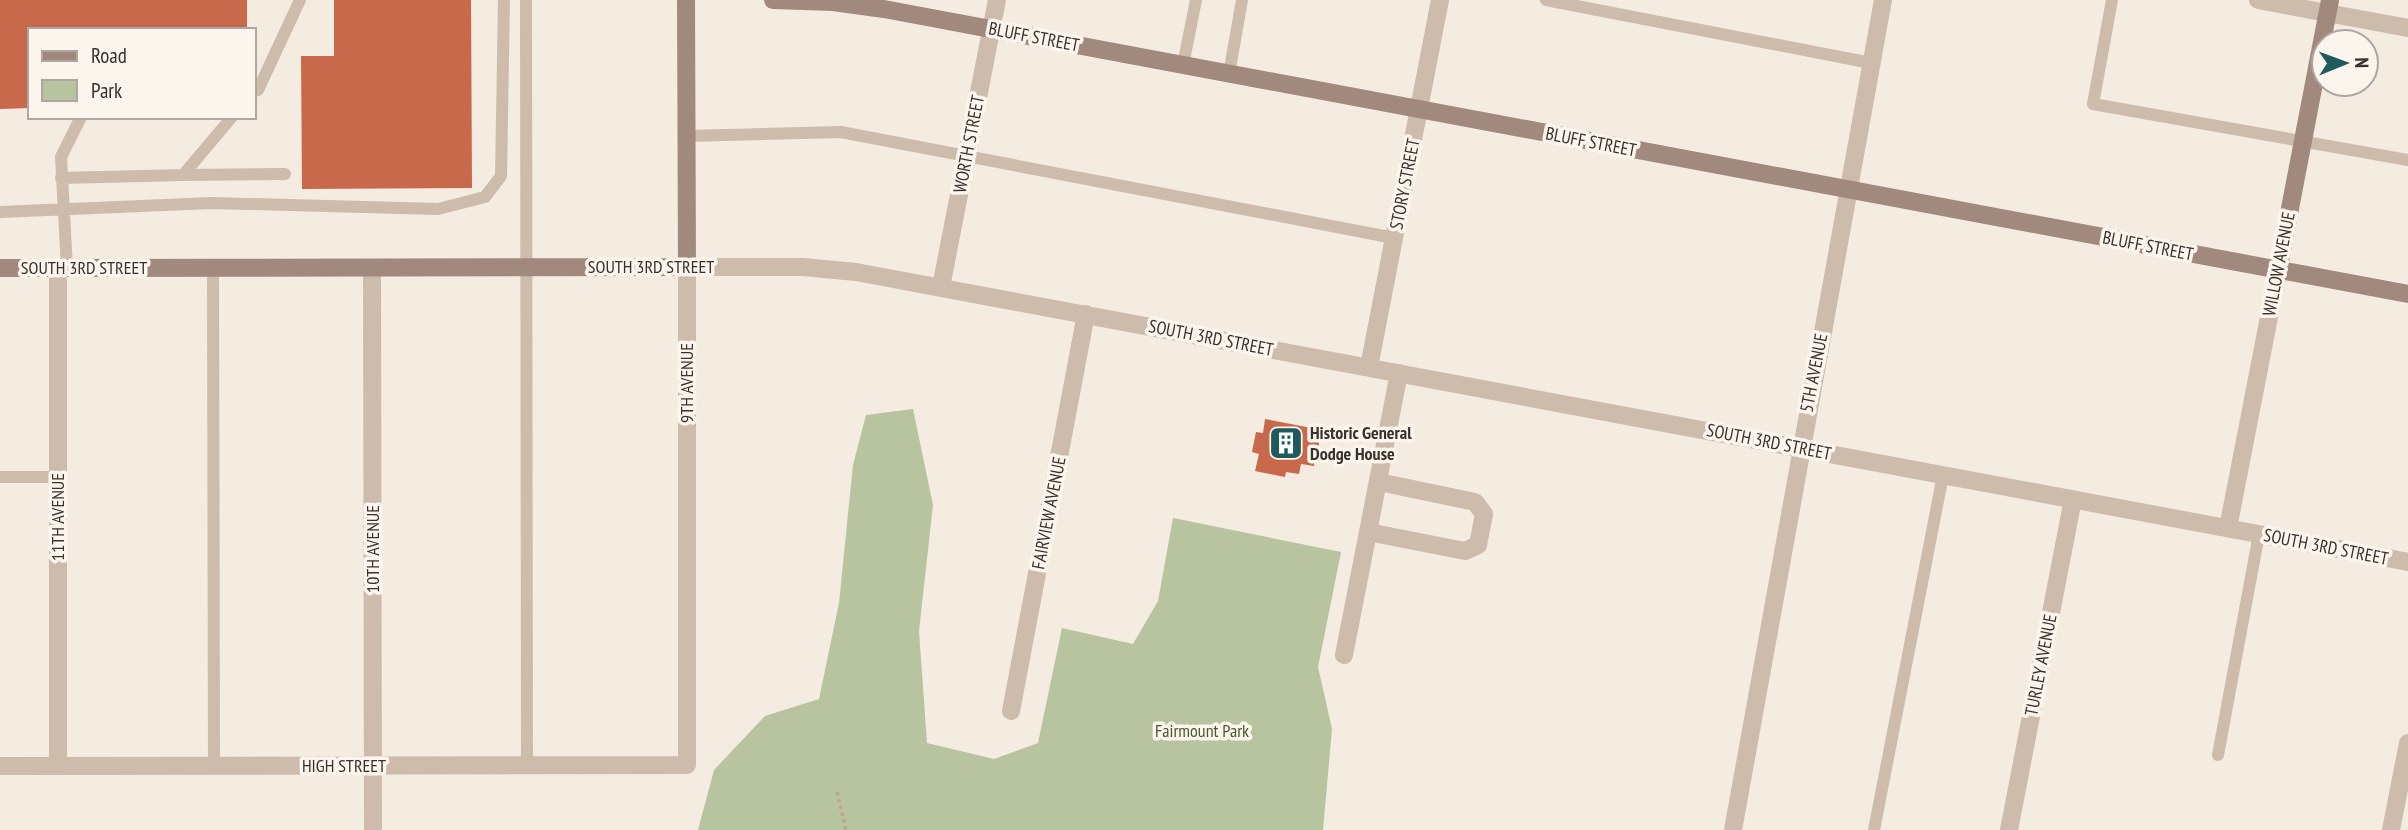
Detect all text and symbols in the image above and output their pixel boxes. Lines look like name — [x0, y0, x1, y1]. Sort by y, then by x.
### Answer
street label: BLUFF STREET — [987, 16, 1081, 57]
legend — [28, 28, 256, 119]
north arrow — [2310, 28, 2380, 98]
text: Road — [91, 42, 127, 69]
text: N — [2350, 57, 2374, 68]
text: Park — [91, 77, 122, 104]
street label: WORTH STREET — [948, 93, 989, 195]
street label: BLUFF STREET — [1544, 121, 1638, 162]
street label: STORY STREET — [1384, 136, 1425, 231]
street label: WILLOW AVENUE — [2257, 210, 2300, 318]
street label: BLUFF STREET — [2101, 225, 2195, 266]
street label: SOUTH 3RD STREET — [588, 255, 714, 278]
street label: SOUTH 3RD STREET — [21, 256, 147, 279]
street label: SOUTH 3RD STREET — [1147, 314, 1275, 361]
street label: 5TH AVENUE — [1795, 332, 1832, 414]
street label: 9TH AVENUE — [675, 343, 698, 423]
street label: SOUTH 3RD STREET — [1705, 418, 1833, 465]
place label: Historic General Dodge House — [1310, 421, 1412, 465]
building icon: Historic General Dodge House — [1267, 424, 1305, 462]
street label: FAIRVIEW AVENUE — [1026, 455, 1071, 571]
street label: 11TH AVENUE — [46, 473, 69, 561]
street label: 10TH AVENUE — [361, 505, 384, 593]
street label: SOUTH 3RD STREET — [2262, 523, 2390, 570]
street label: TURLEY AVENUE — [2019, 612, 2062, 718]
park label: Fairmount Park — [1155, 719, 1249, 742]
street label: HIGH STREET — [302, 754, 386, 777]

